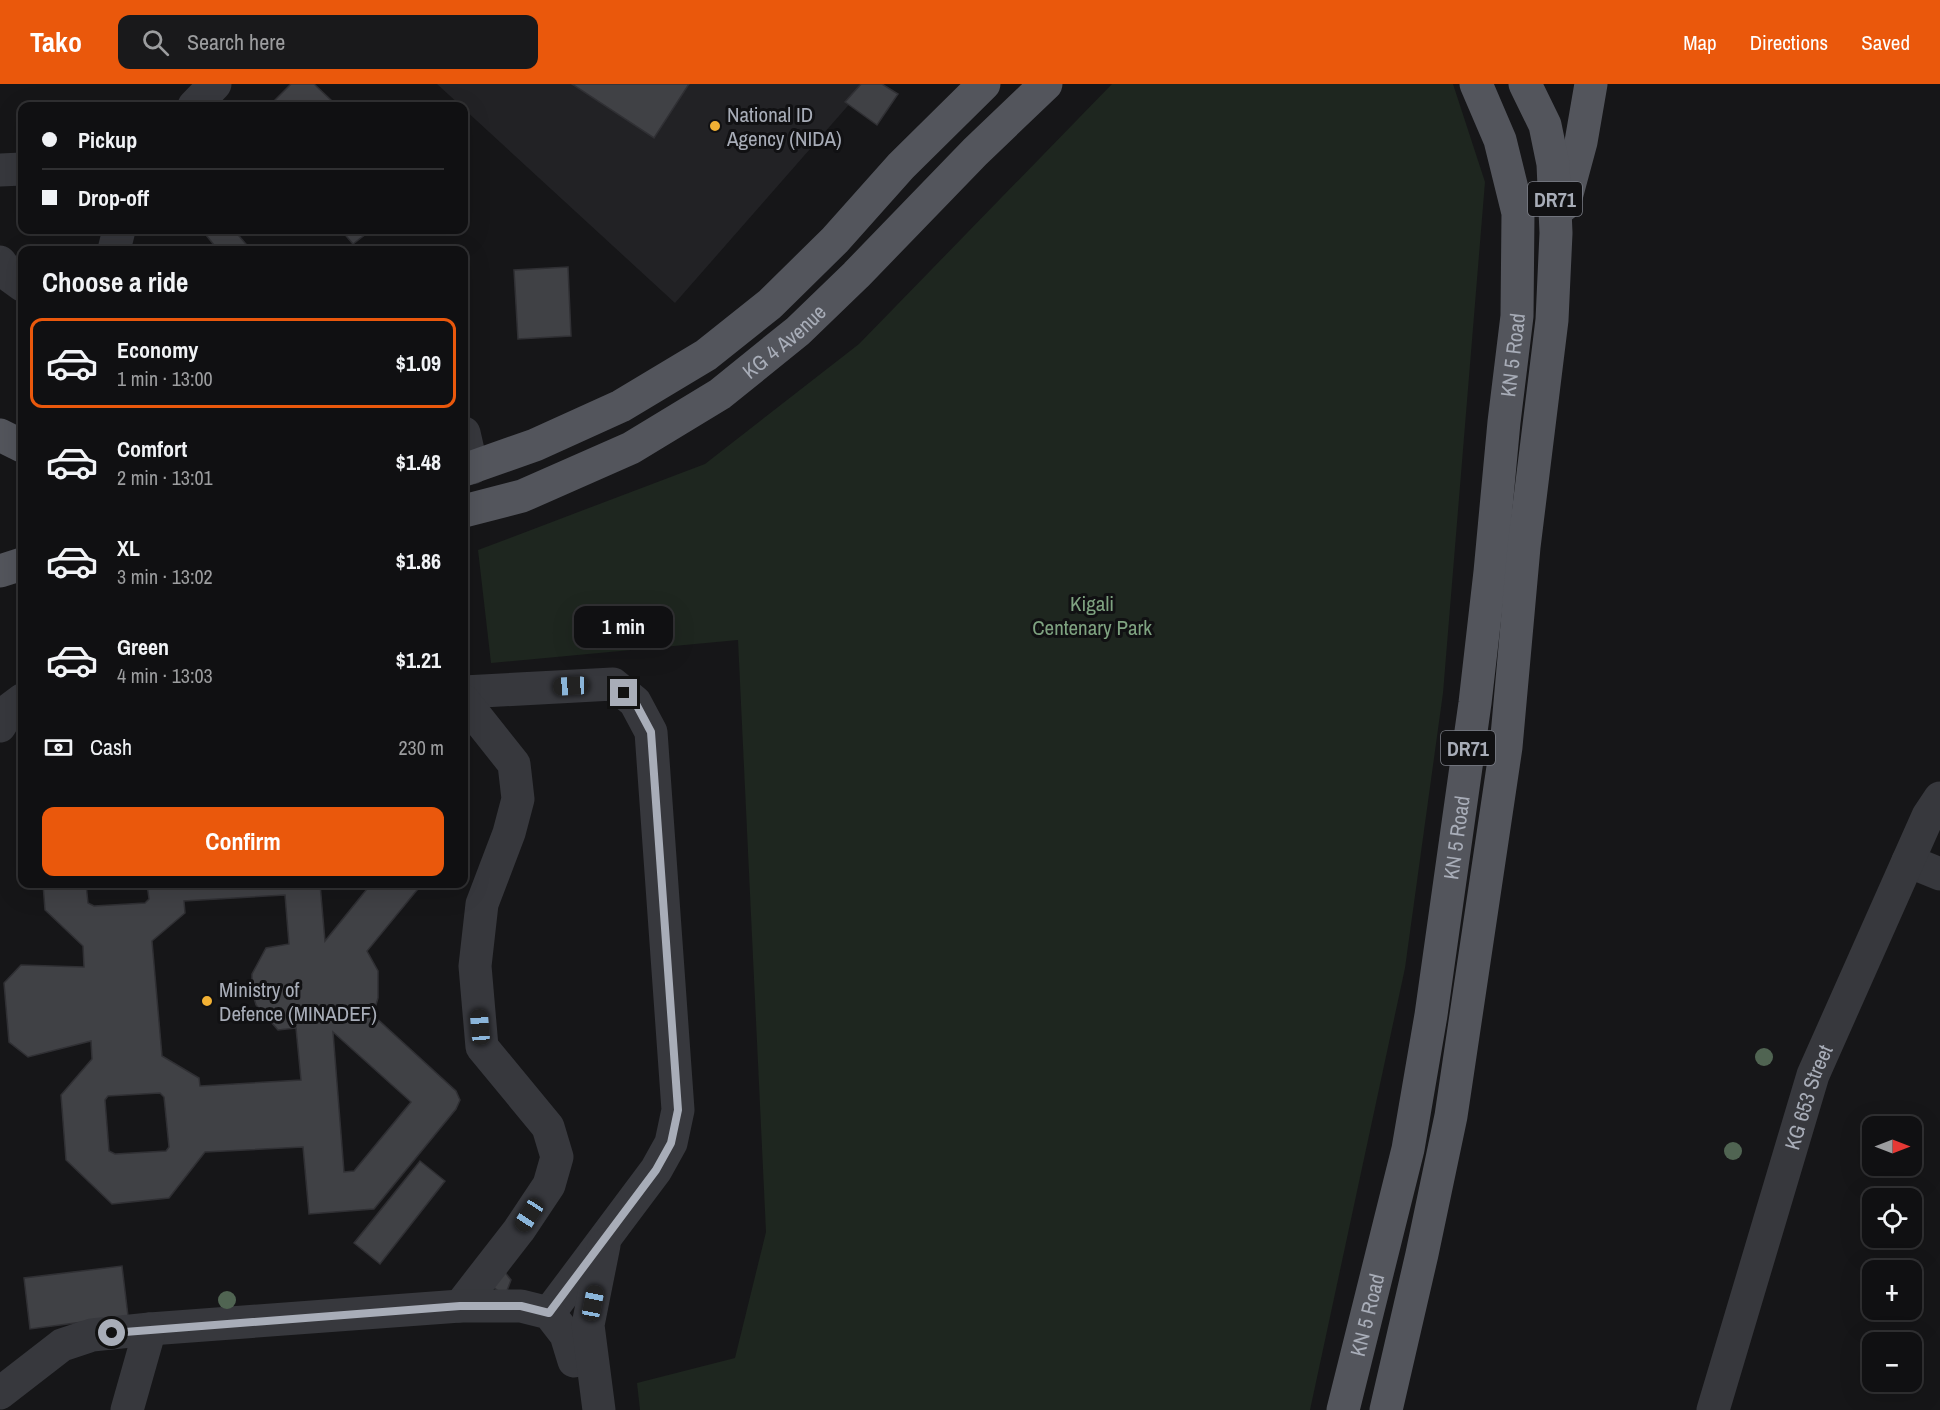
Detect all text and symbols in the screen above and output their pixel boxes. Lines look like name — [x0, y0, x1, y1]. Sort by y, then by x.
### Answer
search box — [118, 15, 538, 69]
text: Tako — [30, 23, 82, 61]
icon: search — [139, 26, 172, 59]
text: Search here — [187, 27, 285, 57]
text: Map — [1683, 28, 1717, 57]
text: Directions — [1750, 28, 1828, 57]
text: Saved — [1861, 28, 1910, 57]
place label: National ID Agency (NIDA) — [726, 100, 842, 153]
marker: National ID Agency (NIDA) — [708, 119, 722, 133]
text: Pickup — [78, 125, 137, 155]
road number: DR71 — [1528, 182, 1582, 216]
text: Drop-off — [78, 183, 149, 213]
text: Choose a ride — [42, 264, 188, 300]
street label: KG 4 Avenue — [736, 297, 832, 385]
street label: KN 5 Road — [1493, 311, 1532, 399]
text: Economy — [117, 335, 198, 365]
icon: car — [45, 336, 99, 390]
text: $1.09 — [396, 348, 441, 378]
text: 1 min · 13:00 — [117, 365, 213, 392]
text: Comfort — [117, 434, 187, 464]
icon: car — [45, 435, 99, 489]
text: $1.48 — [396, 447, 441, 477]
text: 2 min · 13:01 — [117, 464, 213, 491]
text: XL — [117, 533, 140, 563]
icon: car — [45, 534, 99, 588]
text: $1.86 — [396, 546, 441, 576]
text: 3 min · 13:02 — [117, 563, 213, 590]
park label: Kigali Centenary Park — [1032, 589, 1152, 642]
callout: 1 min — [574, 606, 674, 648]
text: 1 min — [602, 613, 645, 640]
text: Green — [117, 632, 169, 662]
icon: car — [45, 633, 99, 687]
text: $1.21 — [396, 645, 441, 675]
text: 4 min · 13:03 — [117, 662, 213, 689]
car — [553, 676, 589, 696]
route end — [610, 679, 637, 706]
icon: cash — [42, 731, 75, 764]
road number: DR71 — [1441, 731, 1495, 765]
text: Cash — [90, 732, 132, 762]
text: 230 m — [398, 734, 444, 761]
street label: KN 5 Road — [1436, 794, 1476, 881]
button: Confirm — [42, 807, 444, 876]
place label: Ministry of Defence (MINADEF) — [219, 975, 377, 1028]
marker: Ministry of Defence (MINADEF) — [200, 994, 214, 1008]
car — [469, 1008, 491, 1046]
street label: KG 653 Street — [1777, 1040, 1839, 1153]
north arrow — [1862, 1116, 1922, 1176]
map controls — [1862, 1116, 1922, 1392]
button: locate — [1862, 1188, 1922, 1248]
car — [512, 1195, 546, 1235]
button: + — [1862, 1260, 1922, 1320]
street label: KN 5 Road — [1342, 1271, 1391, 1359]
car — [581, 1284, 605, 1322]
route start — [98, 1319, 125, 1346]
button: − — [1862, 1332, 1922, 1392]

